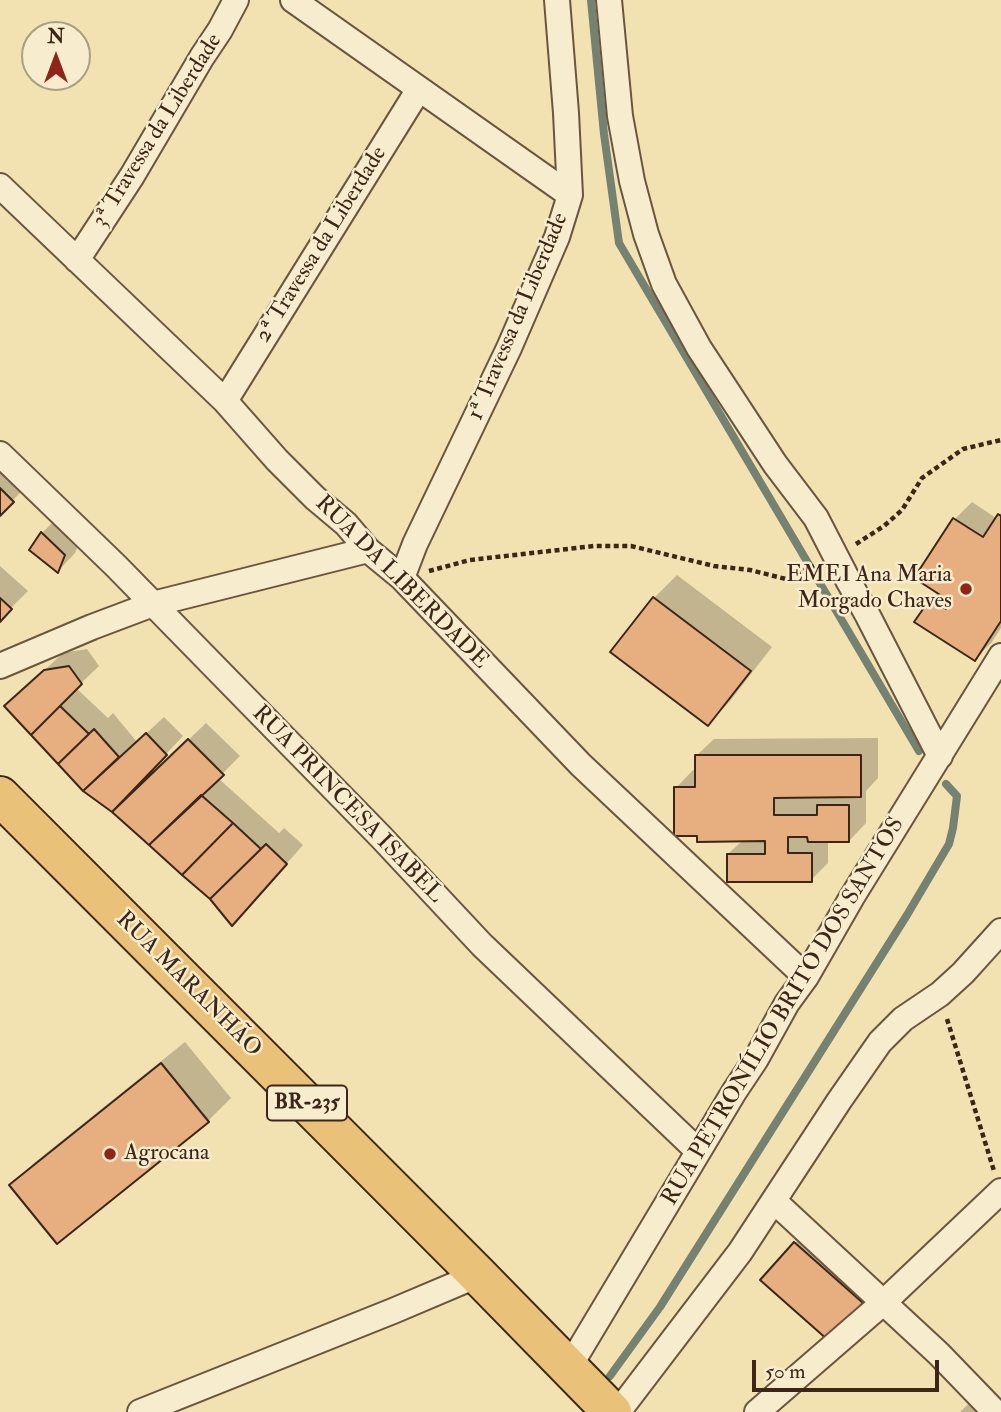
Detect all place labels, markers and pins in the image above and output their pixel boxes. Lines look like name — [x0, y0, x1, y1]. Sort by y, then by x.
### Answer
place label: EMEI Ana Maria Morgado Chaves — [786, 562, 952, 616]
marker: EMEI Ana Maria Morgado Chaves — [958, 581, 974, 597]
place label: Agrocana — [124, 1140, 210, 1168]
marker: Agrocana — [102, 1146, 118, 1162]

